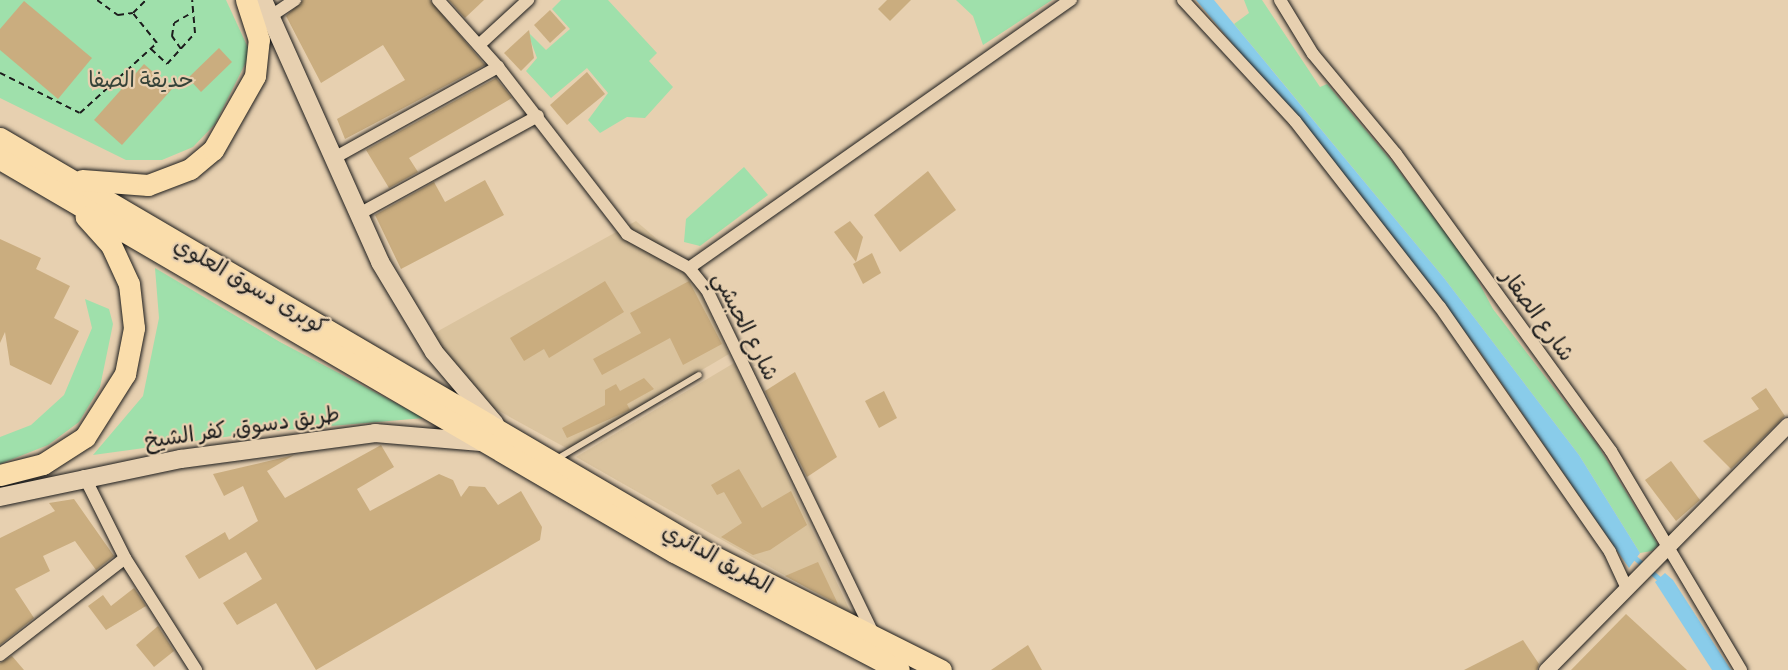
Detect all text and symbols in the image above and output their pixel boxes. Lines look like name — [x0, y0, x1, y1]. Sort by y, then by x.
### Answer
park label: حديقة الصفا — [88, 67, 194, 93]
street label: كوبرى دسوق العلوي — [170, 230, 332, 340]
street label: شارع الصقار — [1496, 264, 1580, 366]
street label: شارع الحبشي — [707, 267, 785, 385]
street label: طريق دسوق, كفر الشيخ — [143, 400, 341, 454]
street label: الطريق الدائري — [658, 517, 778, 599]

